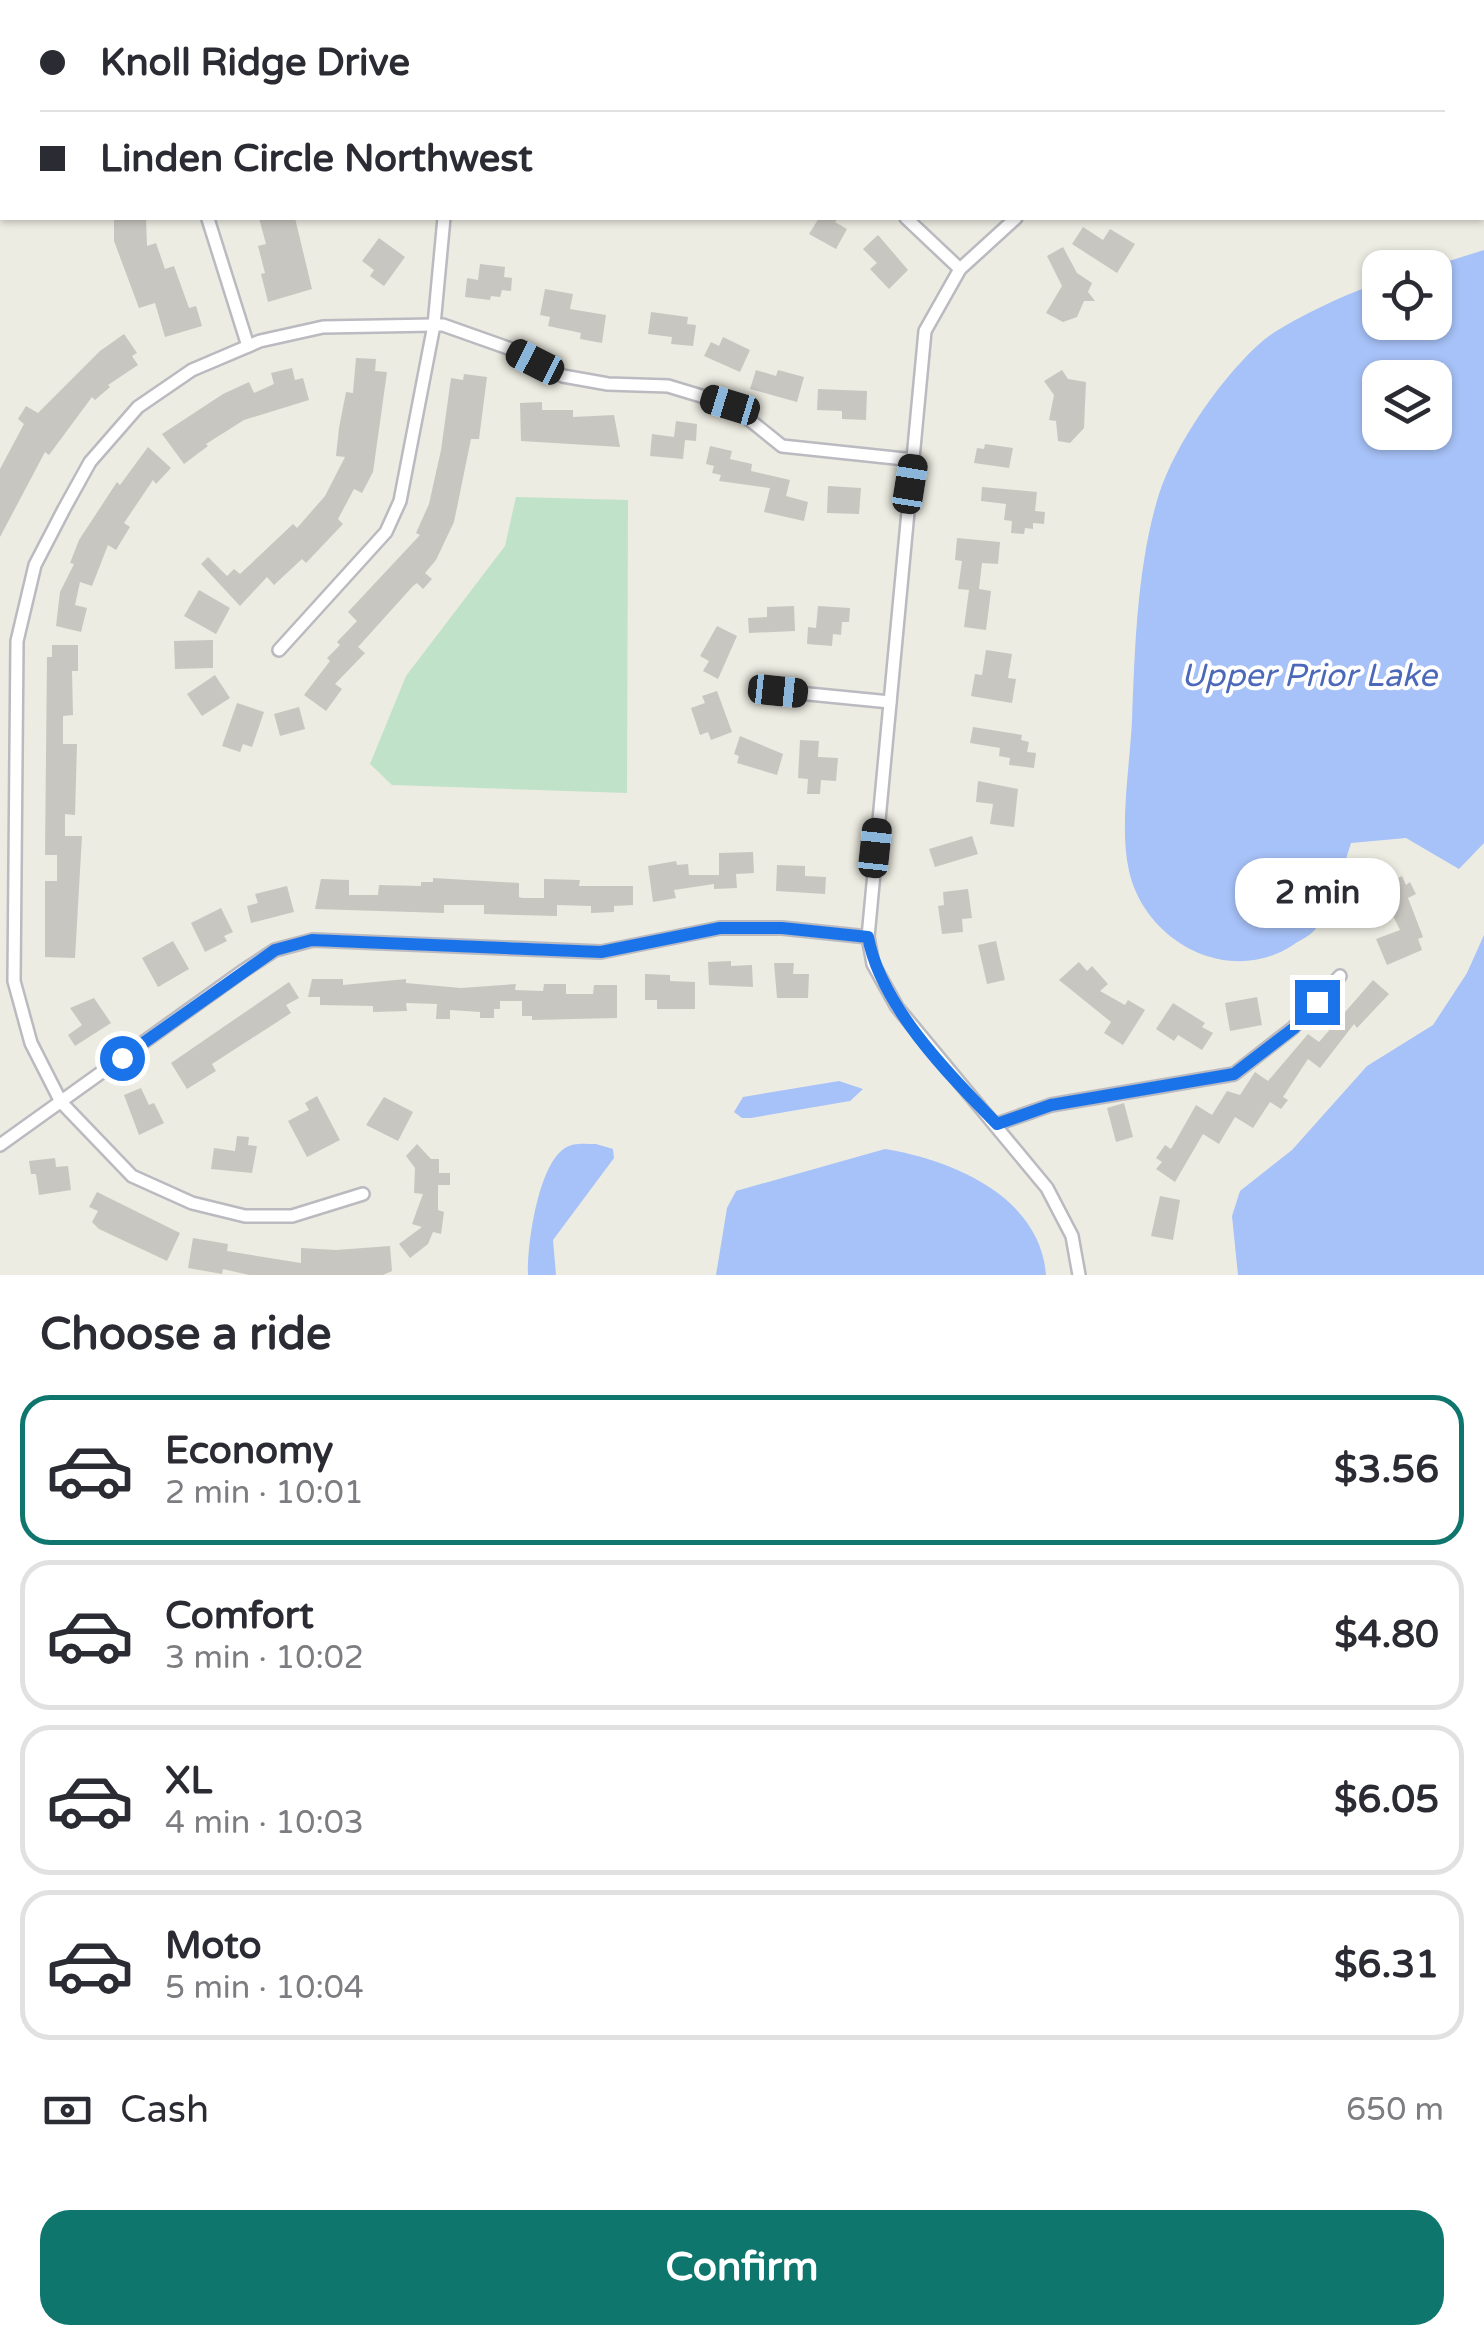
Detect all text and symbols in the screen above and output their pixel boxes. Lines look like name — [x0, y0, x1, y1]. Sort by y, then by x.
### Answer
text: Knoll Ridge Drive — [100, 40, 410, 86]
text: Linden Circle Northwest — [100, 136, 533, 182]
map controls — [1362, 250, 1452, 450]
button: locate — [1362, 250, 1452, 340]
car — [501, 335, 569, 389]
button: layers — [1362, 360, 1452, 450]
car — [697, 382, 763, 428]
car — [890, 452, 930, 516]
water label: Upper Prior Lake — [1181, 657, 1439, 695]
car — [747, 673, 809, 709]
car — [857, 817, 893, 879]
callout: 2 min — [1234, 857, 1400, 927]
text: 2 min — [1275, 874, 1360, 912]
route end — [1295, 980, 1340, 1025]
route start — [100, 1036, 145, 1081]
text: Choose a ride — [40, 1308, 331, 1362]
icon: car — [45, 1425, 135, 1515]
text: Economy — [165, 1428, 333, 1474]
text: $3.56 — [1334, 1447, 1439, 1493]
text: 2 min · 10:01 — [165, 1474, 364, 1512]
icon: car — [45, 1590, 135, 1680]
text: Comfort — [165, 1593, 314, 1639]
text: $4.80 — [1334, 1612, 1439, 1658]
text: 3 min · 10:02 — [165, 1639, 364, 1677]
icon: car — [45, 1755, 135, 1845]
text: XL — [165, 1758, 212, 1804]
text: $6.05 — [1334, 1777, 1439, 1823]
text: 4 min · 10:03 — [165, 1804, 364, 1842]
icon: car — [45, 1920, 135, 2010]
text: Moto — [165, 1923, 261, 1969]
text: $6.31 — [1334, 1942, 1439, 1988]
text: 5 min · 10:04 — [165, 1969, 364, 2007]
icon: cash — [40, 2083, 95, 2138]
text: Cash — [120, 2087, 209, 2133]
text: 650 m — [1346, 2091, 1444, 2129]
button: Confirm — [40, 2210, 1444, 2325]

